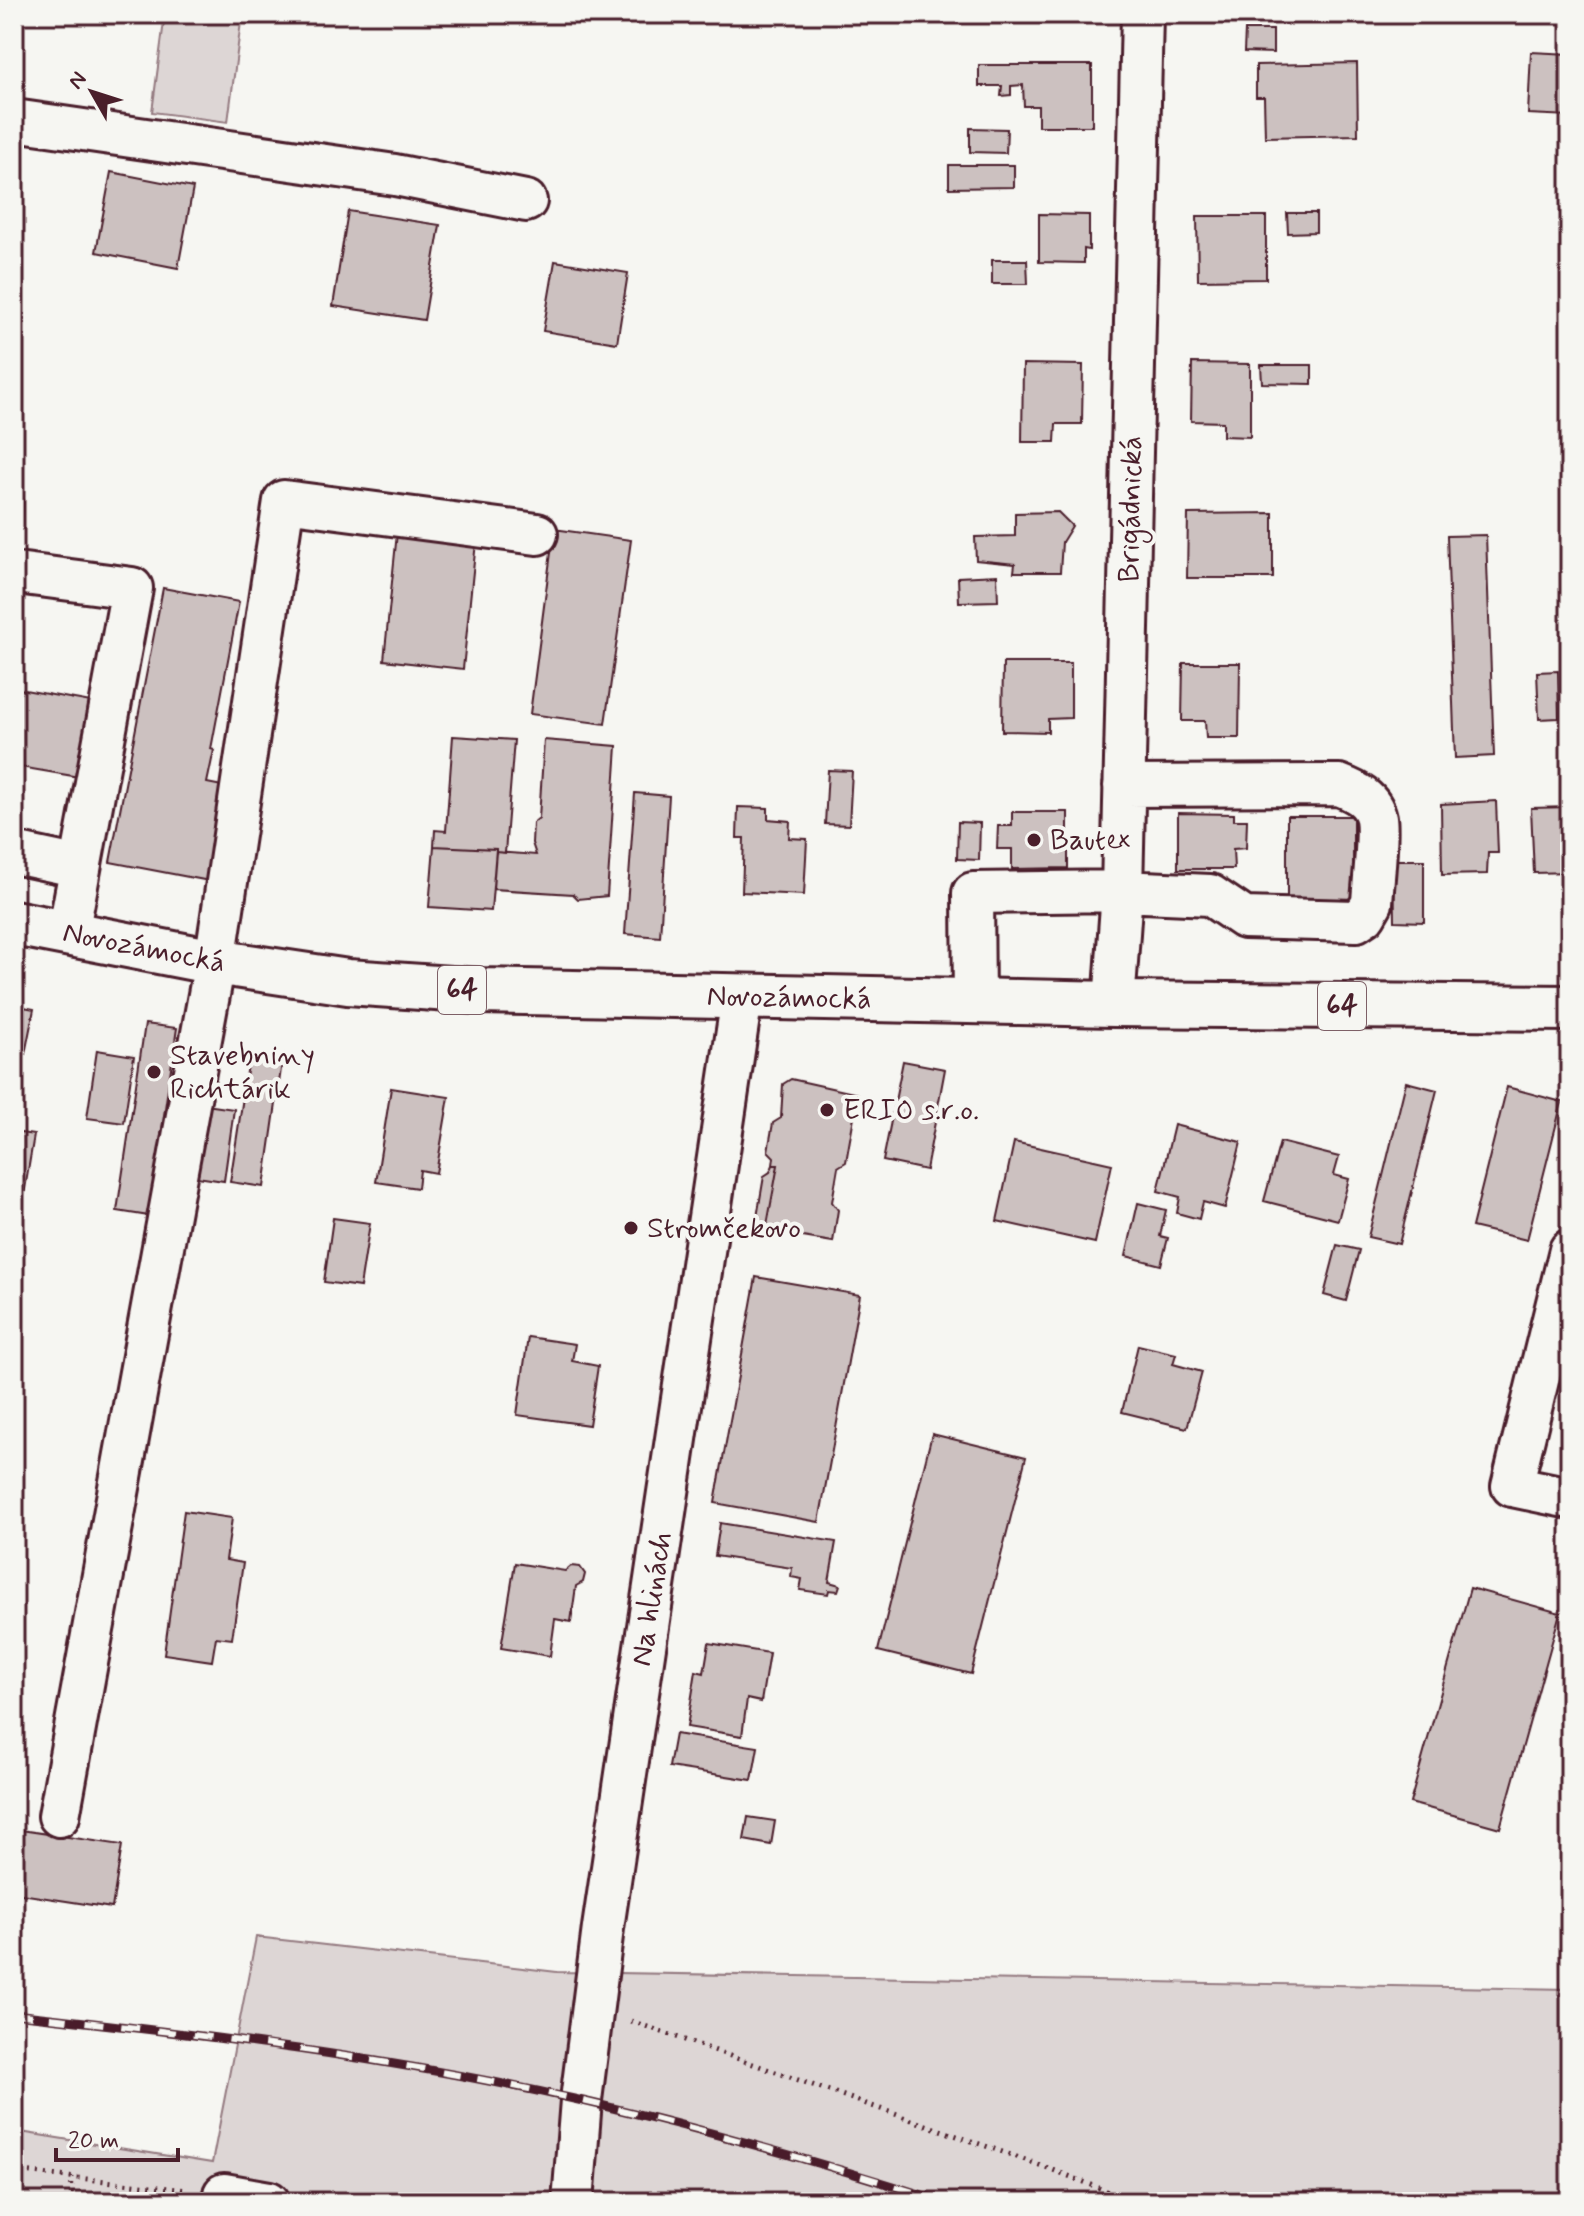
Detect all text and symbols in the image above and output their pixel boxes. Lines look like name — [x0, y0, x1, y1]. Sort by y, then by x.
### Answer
north arrow — [52, 52, 132, 132]
text: N — [63, 66, 94, 95]
street label: Brigádnická — [1110, 435, 1154, 583]
place label: Bautex — [1050, 821, 1130, 860]
marker: Bautex — [1025, 831, 1043, 849]
street label: Novozámocká — [59, 913, 229, 983]
road number: 64 — [438, 966, 486, 1014]
street label: Novozámocká — [706, 977, 872, 1019]
road number: 64 — [1318, 982, 1366, 1030]
place label: Stavebniny Richtárik — [170, 1036, 315, 1109]
marker: Stavebniny Richtárik — [145, 1063, 163, 1081]
place label: ERIO s.r.o. — [843, 1091, 979, 1130]
marker: ERIO s.r.o. — [818, 1101, 836, 1119]
place label: Stromčekovo — [647, 1209, 801, 1248]
marker: Stromčekovo — [622, 1219, 640, 1237]
street label: Na hlinách — [622, 1529, 682, 1669]
scale bar — [56, 2112, 178, 2162]
text: 20 m — [68, 2126, 119, 2157]

